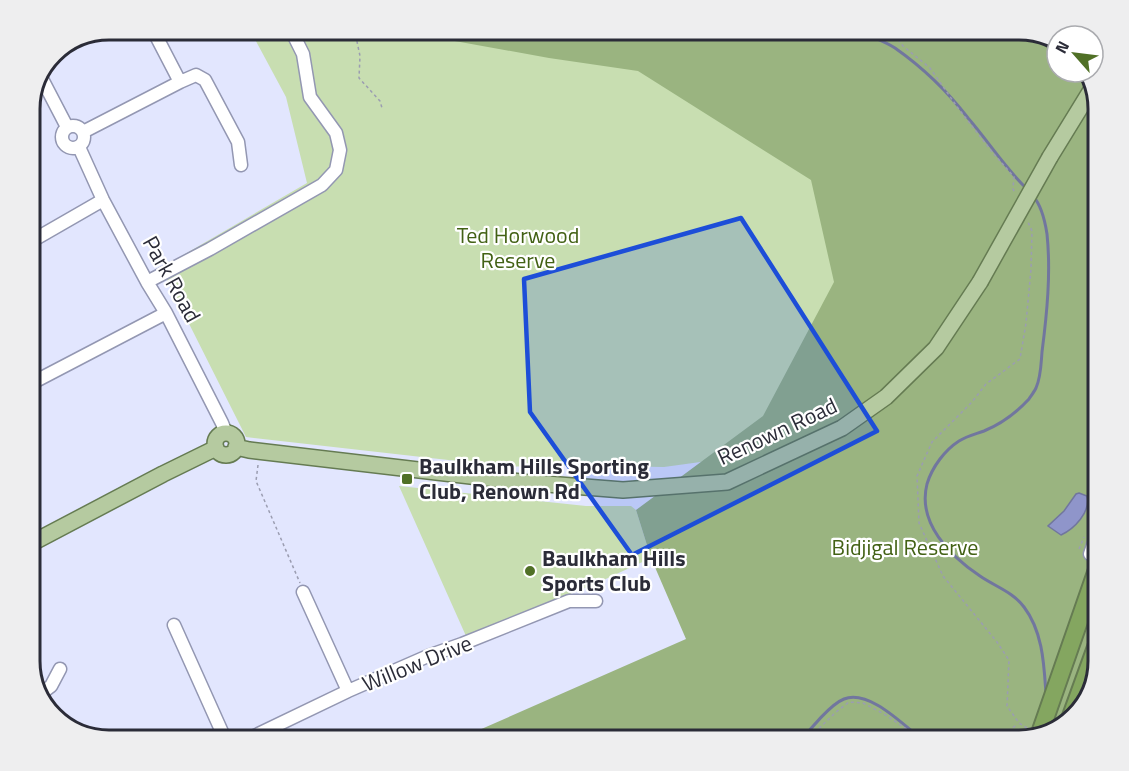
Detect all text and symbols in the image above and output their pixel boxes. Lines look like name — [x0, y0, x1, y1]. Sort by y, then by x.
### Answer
north arrow — [1045, 24, 1105, 84]
text: N — [1049, 36, 1075, 57]
park label: Ted Horwood Reserve — [457, 218, 579, 277]
street label: Park Road — [134, 229, 210, 329]
street label: Renown Road — [711, 388, 843, 474]
place label: Baulkham Hills Sporting Club, Renown Rd — [419, 449, 649, 508]
marker: Baulkham Hills Sporting Club, Renown Rd — [400, 472, 414, 486]
park label: Bidjigal Reserve — [832, 530, 978, 564]
place label: Baulkham Hills Sports Club — [542, 541, 686, 600]
marker: Baulkham Hills Sports Club — [523, 564, 537, 578]
street label: Willow Drive — [357, 626, 477, 700]

